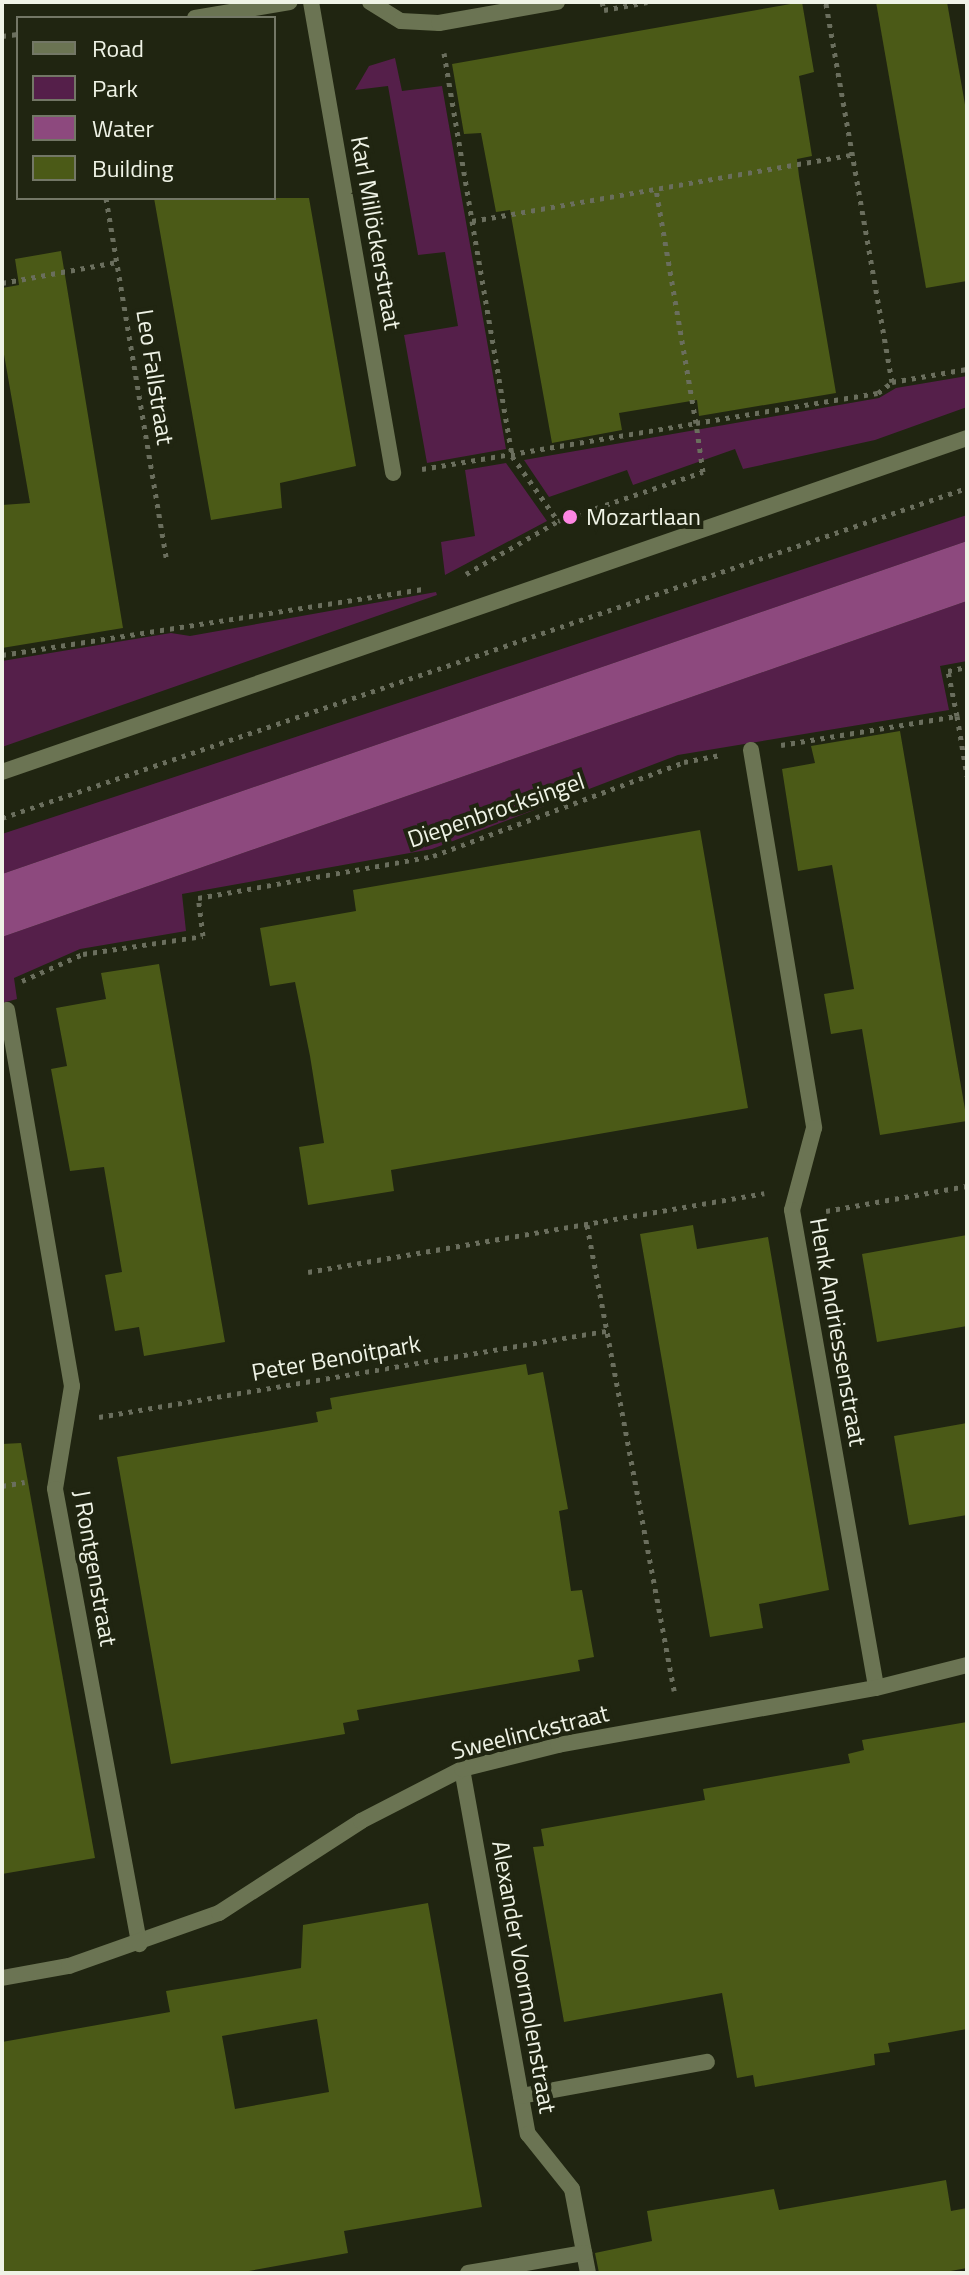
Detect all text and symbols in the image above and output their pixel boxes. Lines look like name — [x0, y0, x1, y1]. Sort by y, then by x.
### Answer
legend — [16, 16, 276, 200]
text: Road — [92, 30, 144, 66]
text: Park — [92, 70, 138, 106]
text: Water — [92, 110, 154, 146]
street label: Karl Millöckerstraat — [345, 134, 407, 332]
text: Building — [92, 150, 174, 186]
street label: Leo Fallstraat — [130, 307, 180, 447]
place label: Mozartlaan — [586, 503, 701, 531]
marker: Mozartlaan — [561, 508, 579, 526]
street label: Diepenbrocksingel — [404, 766, 588, 854]
street label: Henk Andriessenstraat — [804, 1216, 872, 1448]
street label: Peter Benoitpark — [249, 1329, 423, 1387]
street label: J Rontgenstraat — [67, 1488, 123, 1648]
street label: Sweelinckstraat — [448, 1699, 612, 1765]
street label: Alexander Voormolenstraat — [486, 1838, 562, 2116]

